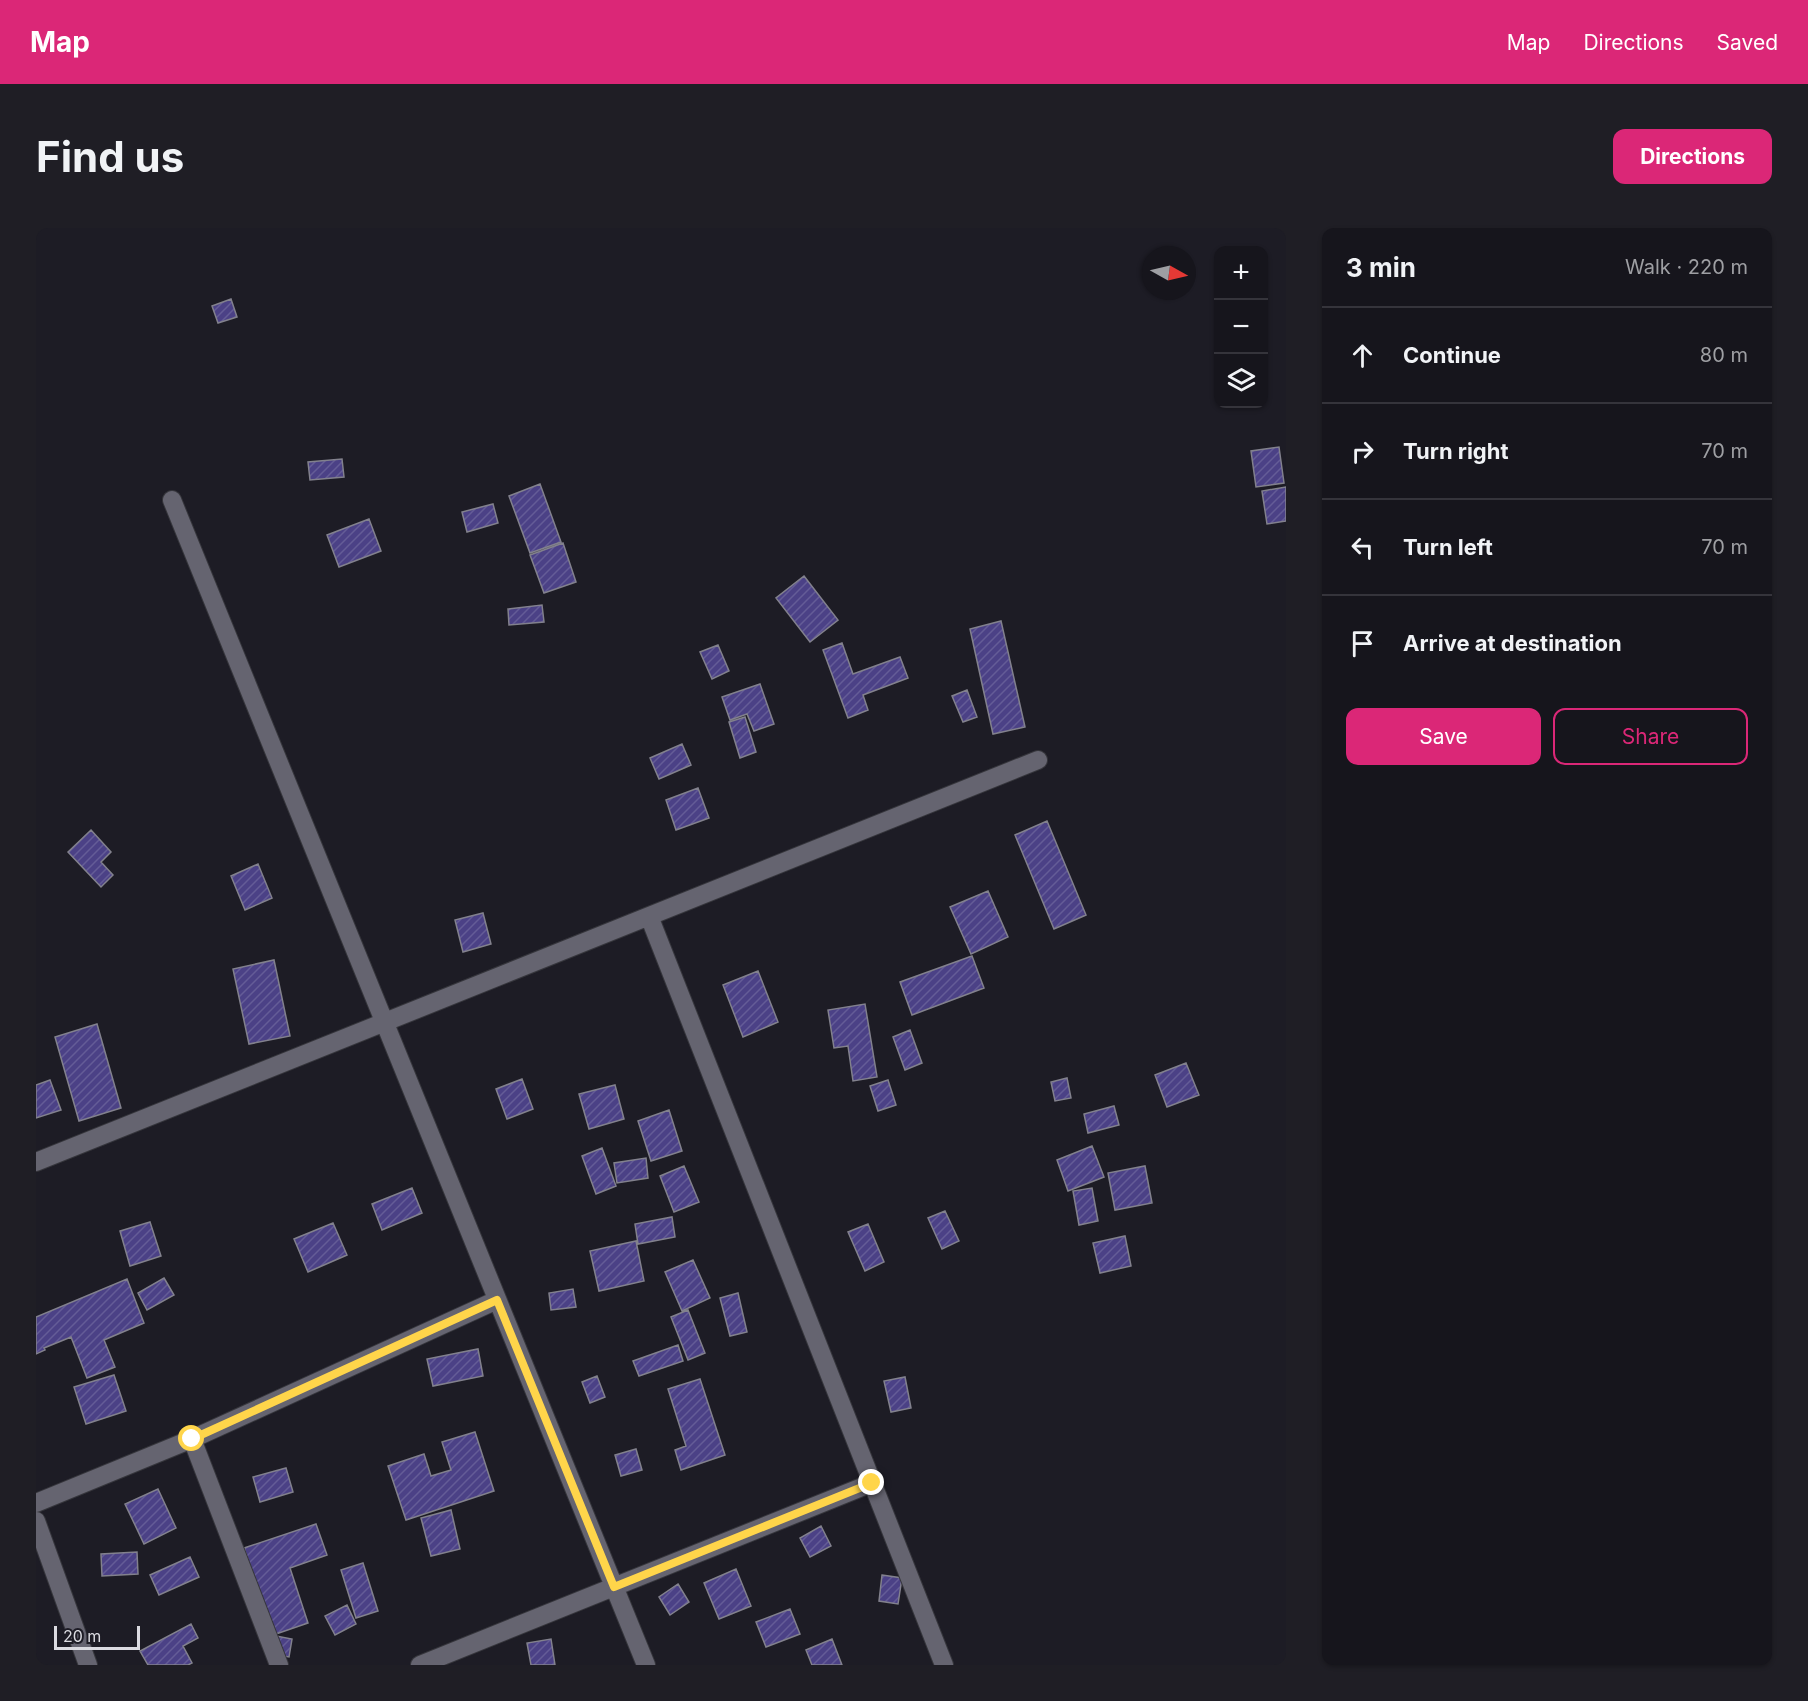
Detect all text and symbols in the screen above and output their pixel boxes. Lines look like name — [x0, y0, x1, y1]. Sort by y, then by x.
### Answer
text: Map — [30, 25, 90, 59]
text: Map — [1507, 30, 1550, 55]
text: Directions — [1583, 30, 1684, 55]
text: Saved — [1717, 30, 1778, 55]
button: Directions — [1613, 129, 1772, 184]
text: Find us — [36, 131, 184, 182]
north arrow — [1142, 246, 1196, 300]
map controls — [1214, 246, 1268, 408]
button: + — [1214, 246, 1268, 300]
text: 3 min — [1346, 252, 1416, 283]
text: Walk · 220 m — [1625, 255, 1748, 279]
button: − — [1214, 300, 1268, 354]
icon: ahead — [1346, 339, 1379, 372]
text: Continue — [1403, 342, 1501, 368]
text: 80 m — [1700, 343, 1748, 367]
button: layers — [1214, 354, 1268, 408]
icon: right — [1346, 435, 1379, 468]
text: Turn right — [1403, 438, 1509, 464]
text: 70 m — [1701, 439, 1748, 463]
icon: left — [1346, 531, 1379, 564]
text: Turn left — [1403, 534, 1493, 560]
text: 70 m — [1701, 535, 1748, 559]
icon: arrive — [1346, 627, 1379, 660]
text: Arrive at destination — [1403, 630, 1622, 656]
button: Save — [1346, 708, 1541, 765]
button: Share — [1553, 708, 1748, 765]
route start — [178, 1425, 204, 1451]
route end — [858, 1469, 884, 1495]
scale bar — [54, 1623, 140, 1650]
text: 20 m — [63, 1626, 101, 1646]

